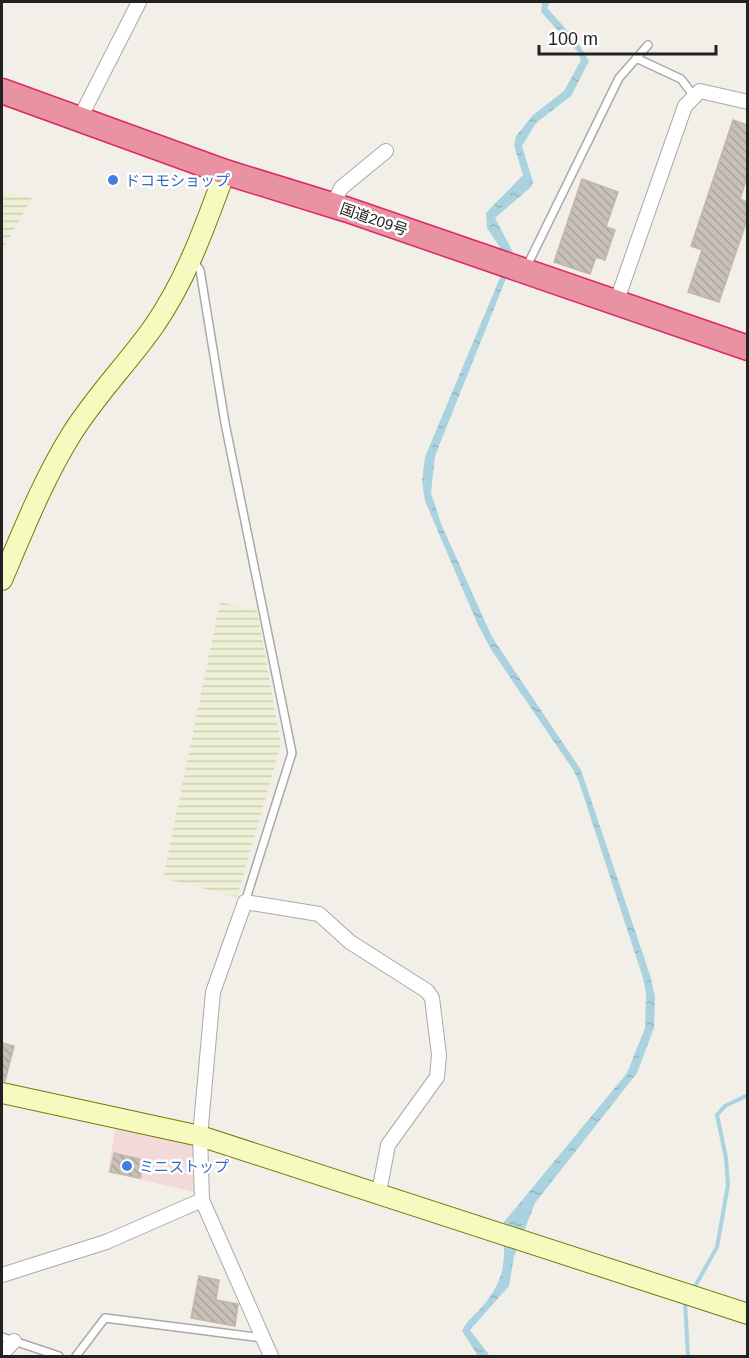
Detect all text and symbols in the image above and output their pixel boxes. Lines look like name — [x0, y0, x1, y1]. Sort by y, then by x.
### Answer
scale bar — [539, 18, 716, 56]
text: 100 m — [548, 29, 598, 49]
place label: ドコモショップ — [125, 172, 230, 189]
marker: ドコモショップ — [106, 173, 120, 187]
street label: 国道209号 — [338, 200, 410, 238]
place label: ミニストップ — [139, 1158, 229, 1175]
marker: ミニストップ — [120, 1159, 134, 1173]

